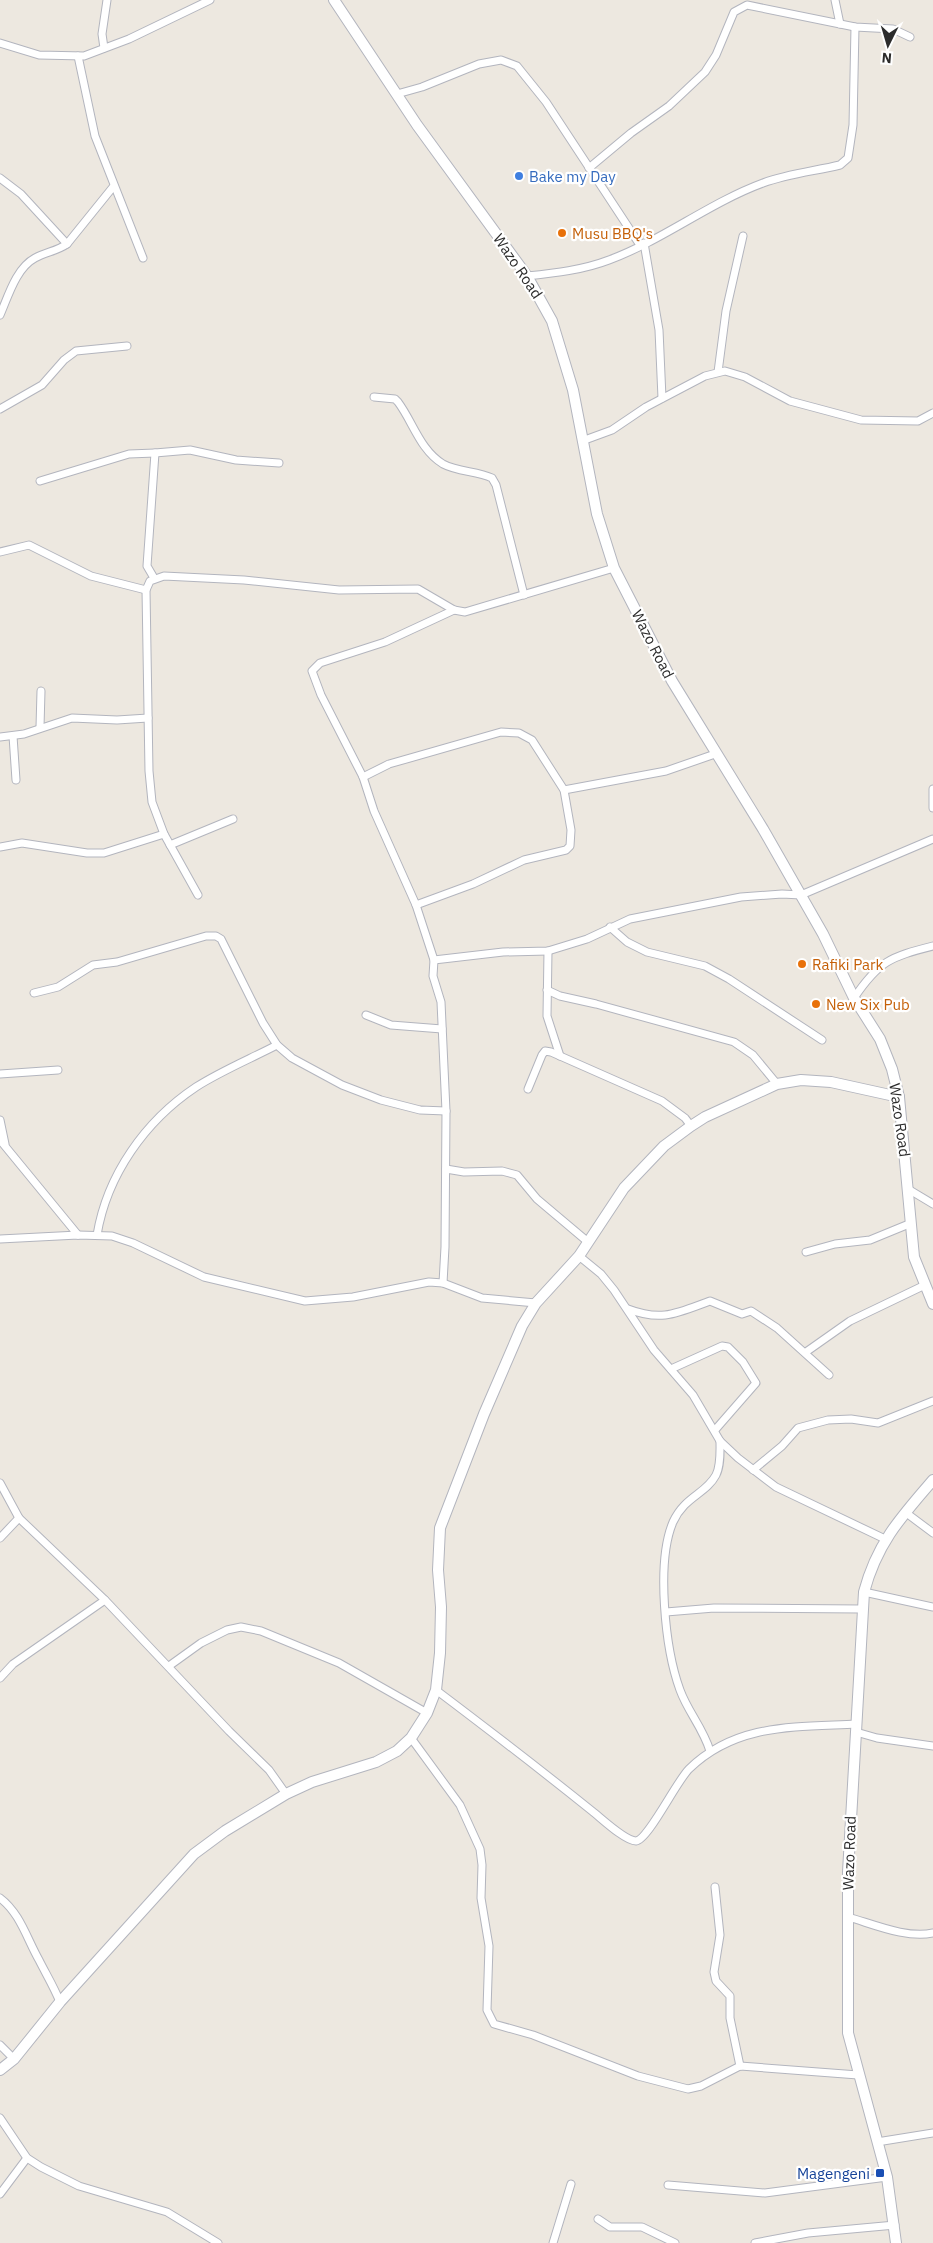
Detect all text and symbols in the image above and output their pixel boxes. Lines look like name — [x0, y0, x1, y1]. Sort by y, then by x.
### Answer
north arrow — [863, 20, 913, 70]
text: N — [881, 49, 893, 67]
place label: Bake my Day — [529, 167, 616, 186]
marker: Bake my Day — [513, 170, 525, 182]
place label: Musu BBQ's — [572, 224, 653, 243]
marker: Musu BBQ's — [556, 227, 568, 239]
street label: Wazo Road — [489, 230, 547, 302]
street label: Wazo Road — [628, 607, 678, 681]
place label: Rafiki Park — [812, 955, 884, 974]
marker: Rafiki Park — [796, 958, 808, 970]
place label: New Six Pub — [826, 995, 910, 1014]
marker: New Six Pub — [810, 998, 822, 1010]
street label: Wazo Road — [885, 1082, 915, 1158]
street label: Wazo Road — [838, 1815, 860, 1891]
place label: Magengeni — [797, 2164, 870, 2183]
marker: Magengeni — [874, 2167, 886, 2179]

